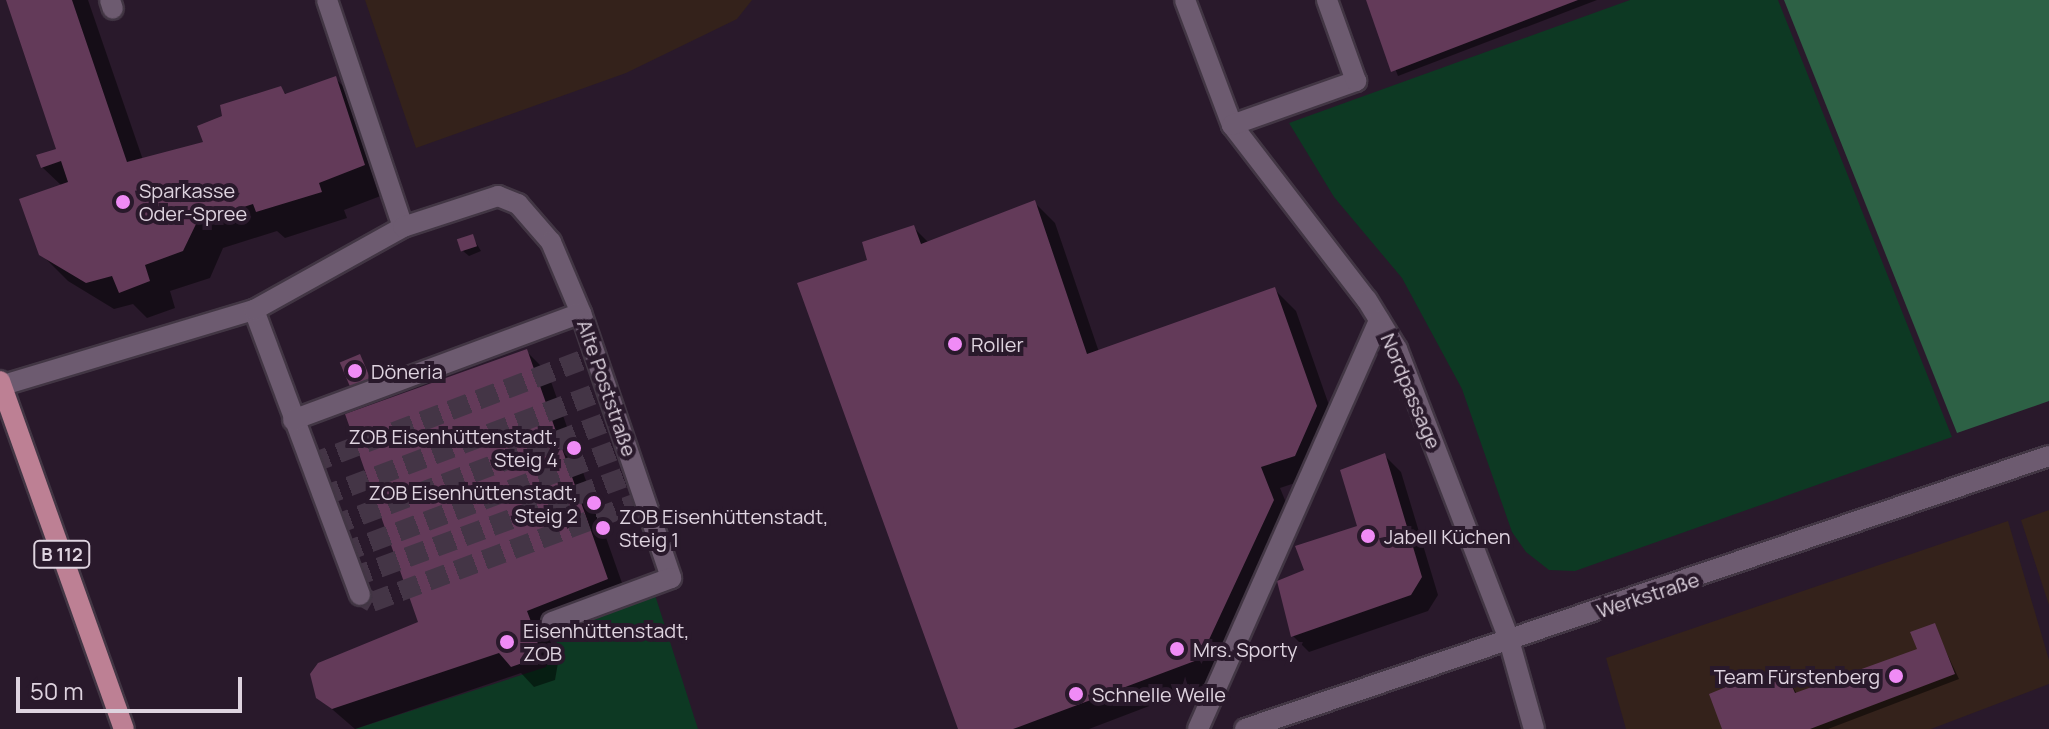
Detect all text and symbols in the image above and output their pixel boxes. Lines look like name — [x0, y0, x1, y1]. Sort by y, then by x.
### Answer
place label: Sparkasse Oder-Spree — [139, 178, 247, 225]
marker: Sparkasse Oder-Spree — [114, 193, 132, 211]
street label: Alte Poststraße — [572, 316, 642, 460]
street label: Nordpassage — [1376, 330, 1446, 452]
place label: Roller — [971, 332, 1024, 356]
marker: Roller — [946, 335, 964, 353]
place label: Döneria — [371, 359, 443, 383]
marker: Döneria — [346, 362, 364, 380]
place label: ZOB Eisenhüttenstadt, Steig 4 — [349, 424, 558, 471]
marker: ZOB Eisenhüttenstadt, Steig 4 — [565, 439, 583, 457]
place label: ZOB Eisenhüttenstadt, Steig 2 — [369, 480, 578, 527]
marker: ZOB Eisenhüttenstadt, Steig 2 — [585, 494, 603, 512]
place label: ZOB Eisenhüttenstadt, Steig 1 — [619, 504, 828, 551]
marker: ZOB Eisenhüttenstadt, Steig 1 — [594, 519, 612, 537]
place label: Jabell Küchen — [1384, 524, 1511, 548]
marker: Jabell Küchen — [1359, 527, 1377, 545]
road number: B 112 — [32, 540, 92, 568]
street label: Werkstraße — [1594, 567, 1702, 623]
place label: Eisenhüttenstadt, ZOB — [523, 618, 689, 665]
marker: Eisenhüttenstadt, ZOB — [498, 633, 516, 651]
place label: Mrs. Sporty — [1193, 637, 1298, 661]
marker: Mrs. Sporty — [1168, 640, 1186, 658]
scale bar — [20, 661, 246, 711]
place label: Team Fürstenberg — [1714, 664, 1880, 688]
marker: Team Fürstenberg — [1887, 667, 1905, 685]
text: 50 m — [30, 674, 84, 707]
place label: Schnelle Welle — [1092, 682, 1226, 706]
marker: Schnelle Welle — [1067, 685, 1085, 703]

